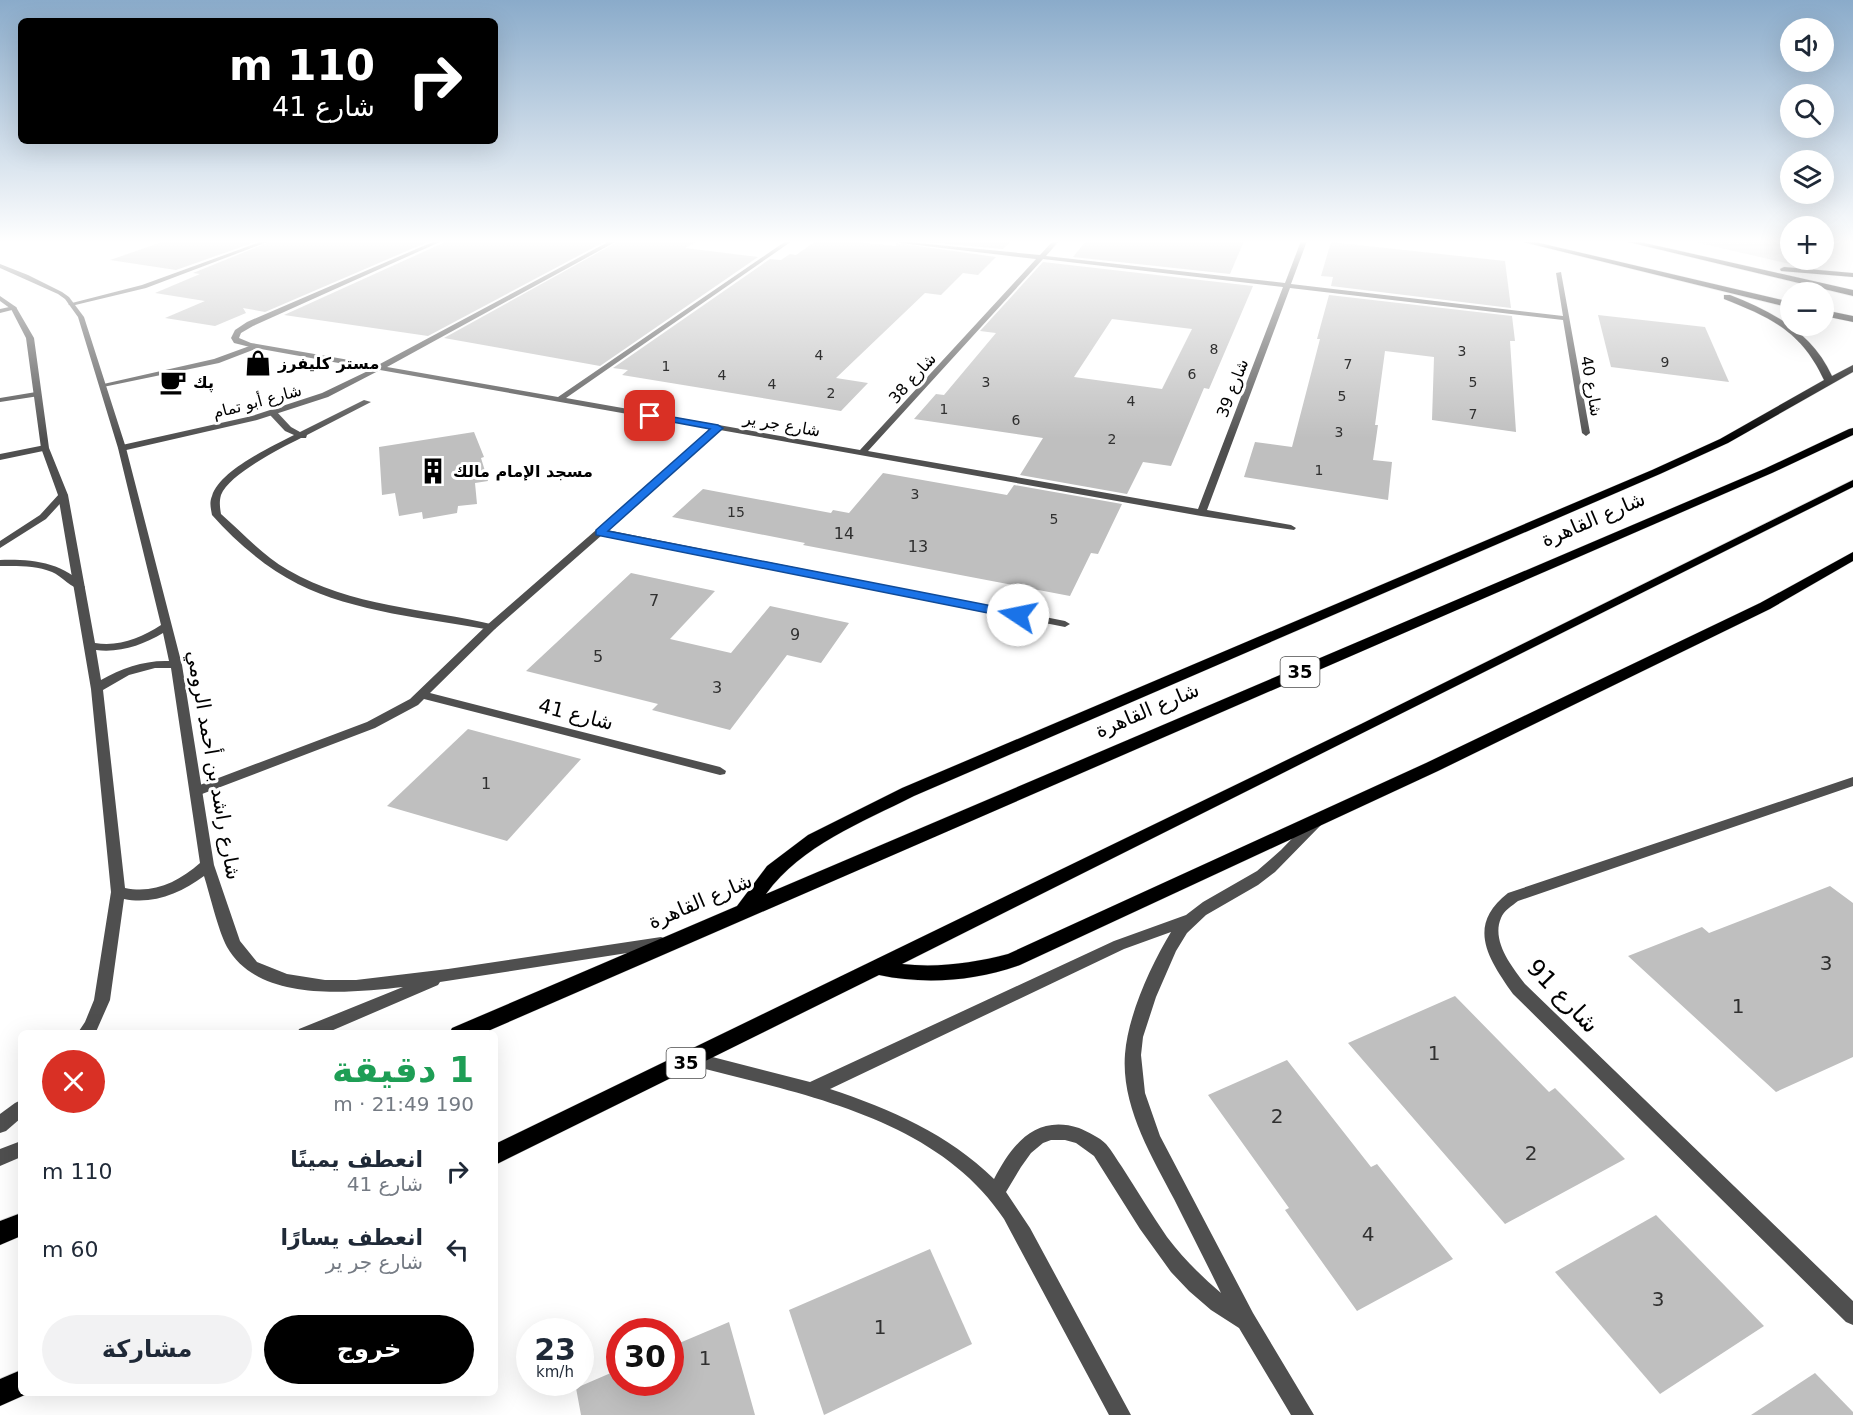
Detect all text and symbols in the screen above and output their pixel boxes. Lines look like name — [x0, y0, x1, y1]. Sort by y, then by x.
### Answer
map controls — [1780, 18, 1834, 336]
button: sound — [1780, 18, 1834, 72]
text: 110 m — [229, 41, 375, 90]
icon: right — [396, 42, 474, 120]
button: search — [1780, 84, 1834, 138]
text: شارع 41 — [272, 91, 375, 122]
button: layers — [1780, 150, 1834, 204]
button: + — [1780, 216, 1834, 270]
button: − — [1780, 282, 1834, 336]
house number: 8 — [1210, 341, 1218, 357]
house number: 3 — [1458, 343, 1466, 359]
house number: 4 — [815, 347, 824, 363]
shop icon: مستر كليفرز — [243, 348, 273, 378]
street label: شارع 38 — [885, 349, 941, 408]
place label: مستر كليفرز — [277, 354, 379, 373]
street label: شارع 40 — [1576, 354, 1606, 418]
house number: 9 — [1661, 354, 1669, 370]
street label: شارع 39 — [1213, 356, 1253, 420]
house number: 7 — [1344, 356, 1352, 372]
house number: 1 — [662, 358, 670, 374]
house number: 6 — [1188, 366, 1197, 382]
cafe icon: پك — [158, 367, 188, 397]
house number: 4 — [718, 367, 727, 383]
place label: پك — [193, 373, 214, 393]
house number: 3 — [982, 374, 990, 390]
house number: 5 — [1469, 374, 1477, 390]
house number: 4 — [768, 376, 777, 392]
street label: شارع أبو تمام — [210, 380, 304, 423]
house number: 2 — [827, 385, 835, 401]
house number: 5 — [1338, 388, 1346, 404]
pin — [624, 390, 675, 441]
house number: 4 — [1127, 393, 1136, 409]
icon: arrive — [633, 399, 666, 432]
house number: 1 — [940, 401, 948, 417]
house number: 7 — [1469, 406, 1477, 422]
street label: شارع جر ير — [741, 408, 822, 442]
house number: 6 — [1012, 412, 1021, 428]
house number: 3 — [1335, 424, 1343, 440]
house number: 2 — [1108, 431, 1116, 447]
building icon: مسجد الإمام مالك — [418, 456, 448, 486]
place label: مسجد الإمام مالك — [453, 462, 593, 481]
house number: 1 — [1315, 462, 1323, 478]
house number: 3 — [911, 486, 919, 502]
street label: شارع القاهرة — [1537, 486, 1649, 552]
house number: 15 — [727, 504, 745, 520]
house number: 5 — [1050, 511, 1058, 527]
house number: 14 — [834, 524, 854, 543]
house number: 13 — [908, 537, 928, 556]
position arrow — [986, 583, 1050, 647]
house number: 7 — [649, 591, 659, 610]
house number: 9 — [790, 625, 800, 644]
house number: 5 — [593, 647, 603, 666]
street label: شارع راشد بن أحمد الرومي — [181, 648, 247, 882]
road number: 35 — [1280, 657, 1320, 687]
street label: شارع القاهرة — [1091, 677, 1203, 743]
house number: 3 — [712, 678, 722, 697]
street label: شارع 41 — [536, 693, 616, 735]
house number: 1 — [481, 774, 491, 793]
street label: شارع القاهرة — [644, 868, 756, 934]
house number: 3 — [1820, 951, 1832, 975]
street label: شارع 91 — [1521, 953, 1605, 1039]
house number: 1 — [1732, 994, 1744, 1018]
house number: 1 — [1428, 1041, 1440, 1065]
road number: 35 — [666, 1048, 706, 1078]
text: 1 دقيقة — [332, 1049, 474, 1090]
button: close — [42, 1050, 105, 1113]
text: 190 m · 21:49 — [333, 1092, 474, 1116]
house number: 2 — [1271, 1104, 1283, 1128]
house number: 2 — [1525, 1141, 1537, 1165]
text: انعطف يمينًا — [290, 1147, 423, 1172]
icon: right — [441, 1155, 474, 1188]
text: 110 m — [42, 1159, 112, 1184]
text: شارع 41 — [347, 1172, 423, 1196]
house number: 4 — [1362, 1222, 1374, 1246]
text: انعطف يسارًا — [280, 1225, 423, 1250]
icon: left — [441, 1233, 474, 1266]
text: 60 m — [42, 1237, 98, 1262]
text: شارع جر ير — [326, 1250, 423, 1274]
house number: 3 — [1652, 1287, 1664, 1311]
button: مشاركة — [42, 1315, 252, 1384]
button: خروج — [264, 1315, 474, 1384]
house number: 1 — [874, 1315, 886, 1339]
speed limit sign: 30 — [606, 1318, 684, 1396]
text: 23 — [534, 1332, 576, 1367]
house number: 1 — [699, 1346, 711, 1370]
text: km/h — [536, 1363, 574, 1381]

